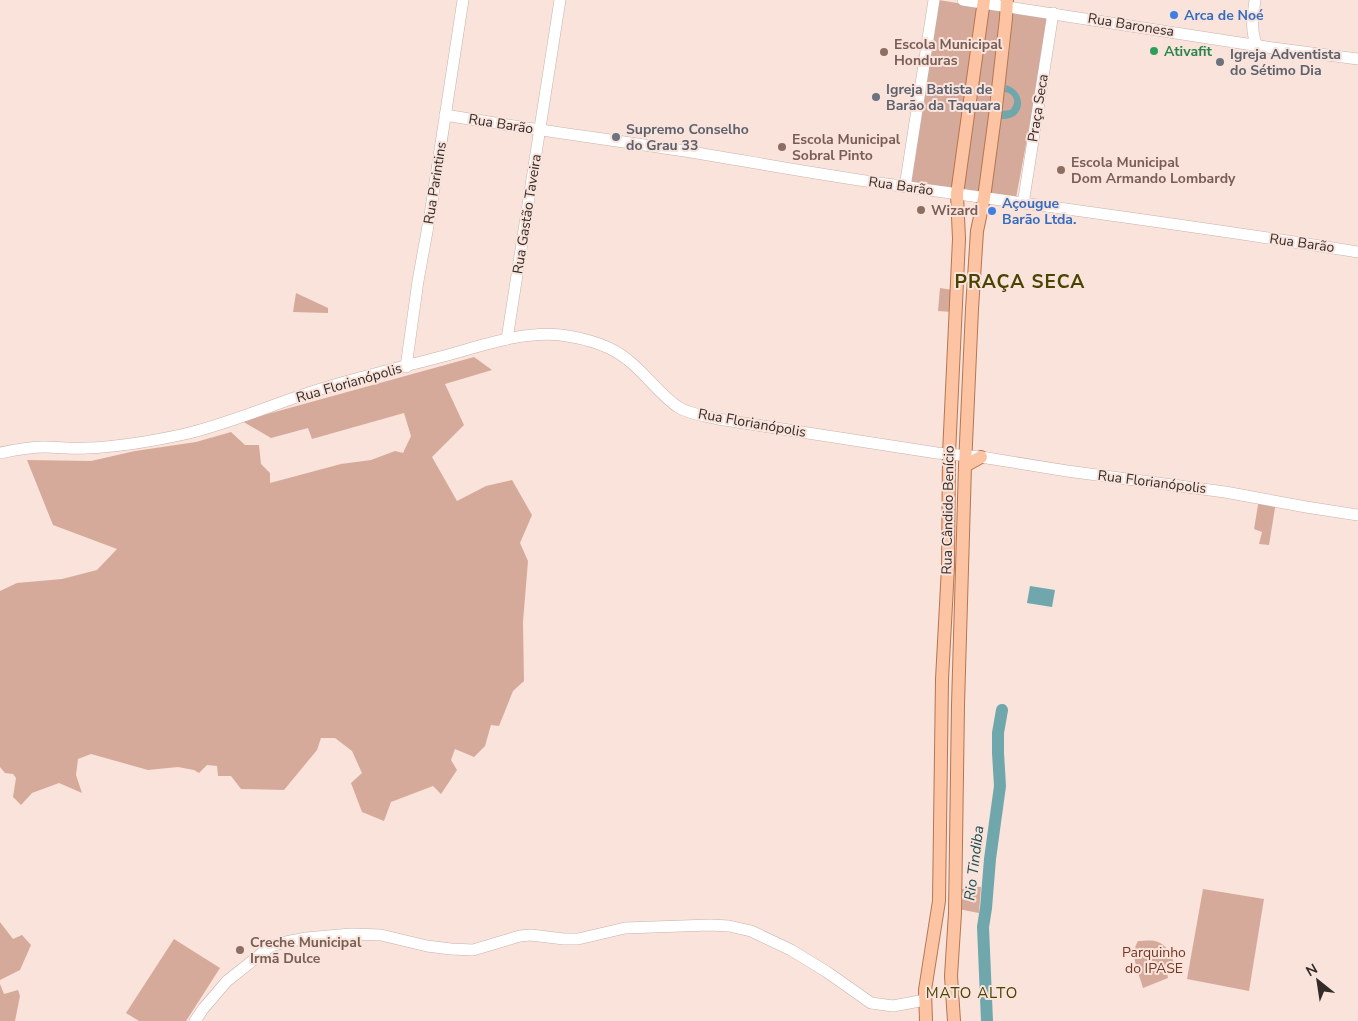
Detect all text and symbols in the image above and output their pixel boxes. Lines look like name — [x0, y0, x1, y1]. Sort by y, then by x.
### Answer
place label: Arca de Noé — [1184, 6, 1264, 25]
street label: Rua Baronesa — [1086, 9, 1176, 41]
marker: Arca de Noé — [1168, 9, 1180, 21]
place label: Escola Municipal Honduras — [894, 35, 1003, 70]
place label: Ativafit — [1164, 42, 1213, 61]
marker: Ativafit — [1148, 45, 1160, 57]
place label: Igreja Adventista do Sétimo Dia — [1230, 45, 1341, 80]
marker: Escola Municipal Honduras — [878, 46, 890, 58]
marker: Igreja Adventista do Sétimo Dia — [1214, 56, 1226, 68]
street label: Praça Seca — [1023, 73, 1053, 143]
place label: Igreja Batista de Barão da Taquara — [886, 80, 1001, 115]
marker: Igreja Batista de Barão da Taquara — [870, 91, 882, 103]
street label: Rua Barão — [467, 110, 535, 139]
place label: Supremo Conselho do Grau 33 — [626, 120, 749, 155]
place label: Escola Municipal Sobral Pinto — [792, 130, 901, 165]
marker: Supremo Conselho do Grau 33 — [610, 131, 622, 143]
street label: Rua Parintins — [419, 140, 451, 226]
marker: Escola Municipal Sobral Pinto — [776, 141, 788, 153]
street label: Rua Gastão Taveira — [508, 153, 546, 275]
place label: Escola Municipal Dom Armando Lombardy — [1071, 153, 1236, 188]
marker: Escola Municipal Dom Armando Lombardy — [1055, 164, 1067, 176]
street label: Rua Barão — [867, 172, 935, 200]
place label: Açougue Barão Ltda. — [1002, 194, 1077, 229]
place label: Wizard — [931, 201, 978, 220]
marker: Wizard — [915, 204, 927, 216]
marker: Açougue Barão Ltda. — [986, 205, 998, 217]
street label: Rua Barão — [1268, 229, 1336, 257]
district label: PRAÇA SECA — [955, 269, 1085, 295]
street label: Rua Florianópolis — [294, 359, 404, 407]
street label: Rua Florianópolis — [697, 404, 808, 442]
street label: Rua Cândido Benício — [937, 445, 959, 575]
street label: Rua Florianópolis — [1097, 466, 1208, 498]
water label: Rio Tindiba — [959, 824, 989, 902]
place label: Creche Municipal Irmã Dulce — [250, 933, 362, 968]
park label: Parquinho do IPASE — [1122, 943, 1186, 978]
marker: Creche Municipal Irmã Dulce — [234, 944, 246, 956]
north arrow — [1293, 956, 1343, 1006]
text: N — [1302, 959, 1321, 981]
district label: MATO ALTO — [926, 983, 1018, 1003]

